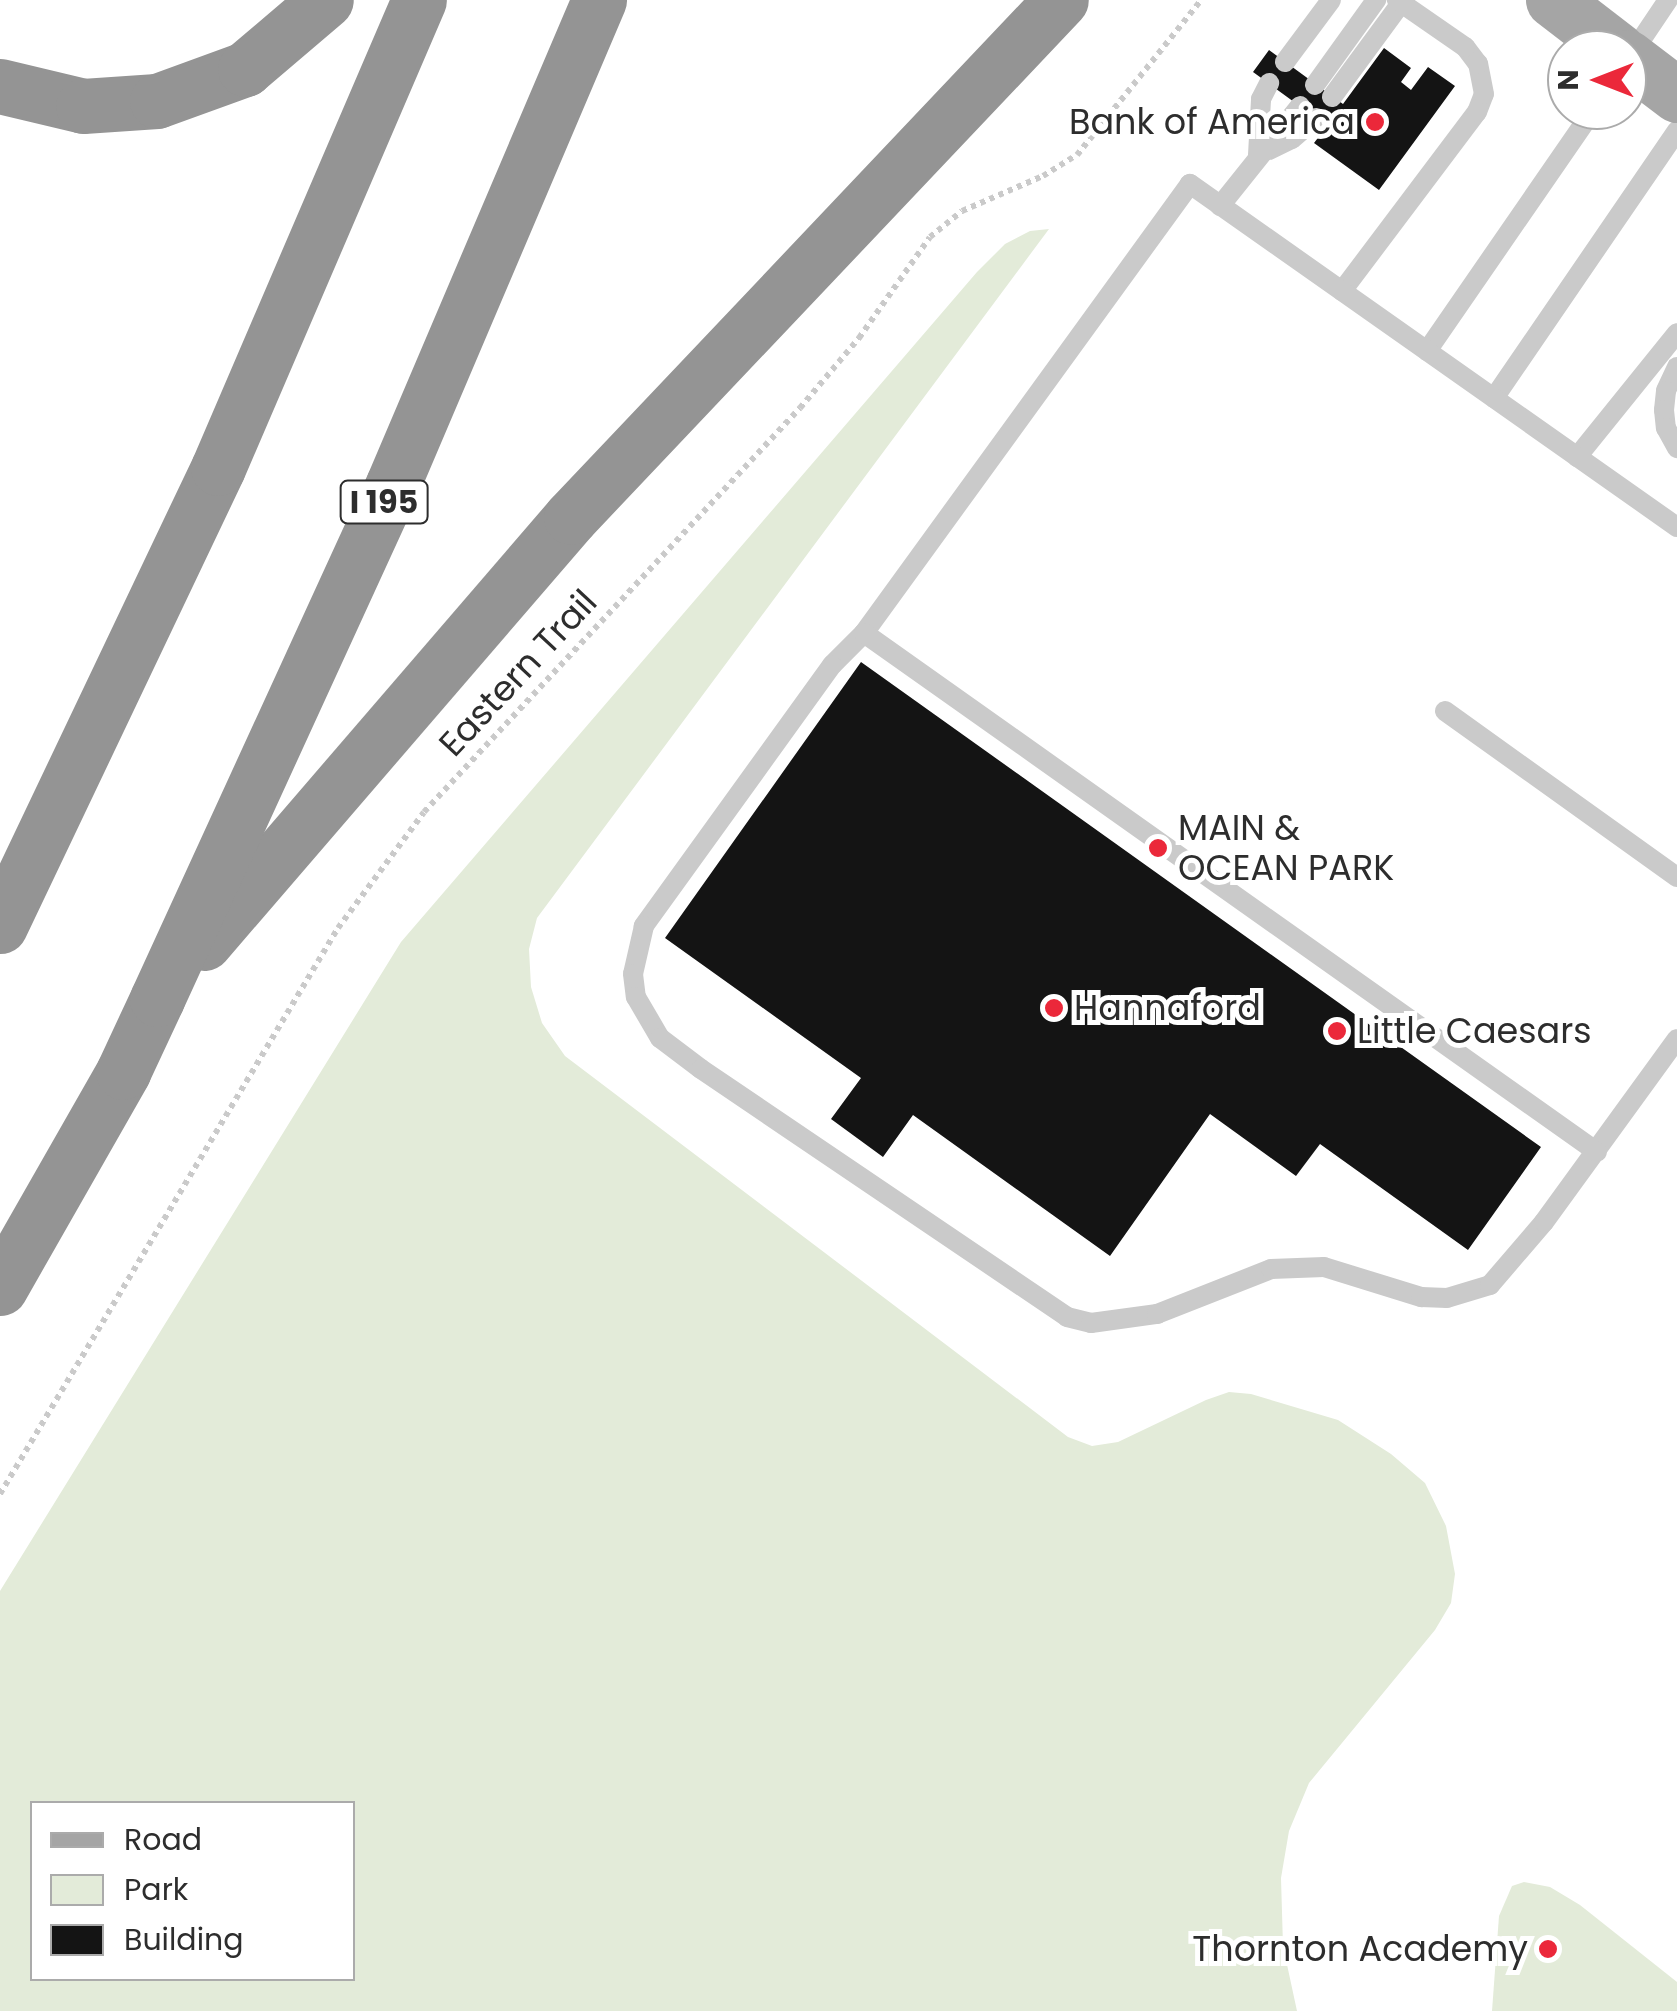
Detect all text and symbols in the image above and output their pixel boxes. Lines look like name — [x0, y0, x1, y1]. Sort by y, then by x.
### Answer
north arrow — [1547, 30, 1647, 130]
text: N — [1549, 69, 1588, 91]
place label: Bank of America — [1069, 101, 1355, 143]
marker: Bank of America — [1364, 111, 1386, 133]
road number: I 195 — [339, 475, 429, 529]
street label: Eastern Trail — [430, 581, 606, 765]
place label: MAIN & OCEAN PARK — [1178, 807, 1394, 889]
marker: MAIN & OCEAN PARK — [1147, 837, 1169, 859]
place label: Hannaford — [1074, 987, 1261, 1029]
marker: Hannaford — [1043, 997, 1065, 1019]
place label: Little Caesars — [1357, 1010, 1591, 1052]
marker: Little Caesars — [1326, 1020, 1348, 1042]
legend — [30, 1801, 355, 1981]
text: Road — [124, 1818, 202, 1861]
text: Park — [124, 1868, 188, 1911]
text: Building — [124, 1918, 244, 1961]
place label: Thornton Academy — [1192, 1928, 1528, 1970]
marker: Thornton Academy — [1537, 1938, 1559, 1960]

